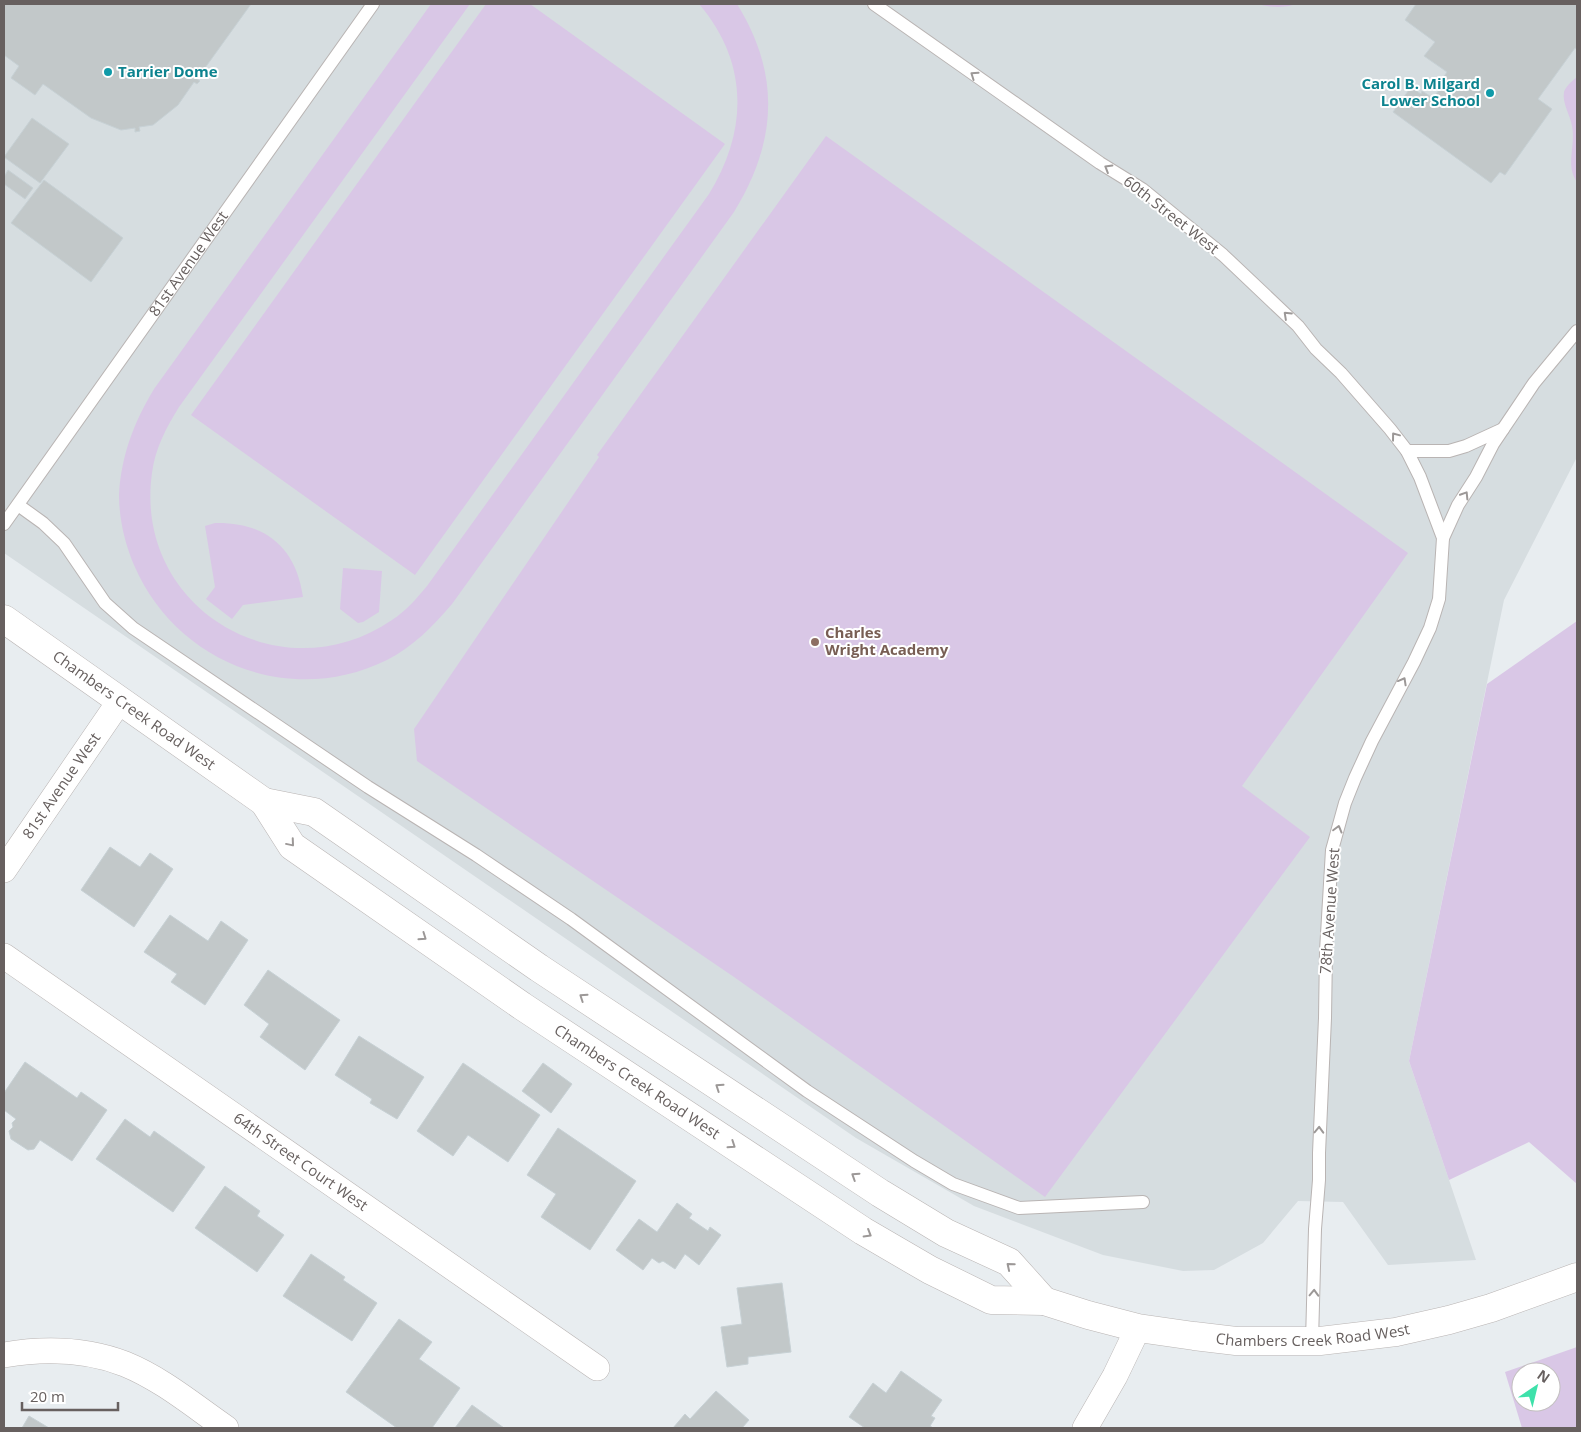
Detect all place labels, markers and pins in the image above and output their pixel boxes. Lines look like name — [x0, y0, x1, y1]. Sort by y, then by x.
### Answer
place label: Tarrier Dome — [118, 61, 218, 81]
marker: Tarrier Dome — [102, 66, 114, 78]
place label: Carol B. Milgard Lower School — [1361, 73, 1480, 110]
marker: Carol B. Milgard Lower School — [1484, 87, 1496, 99]
place label: Charles Wright Academy — [825, 622, 949, 659]
marker: Charles Wright Academy — [809, 636, 821, 648]

